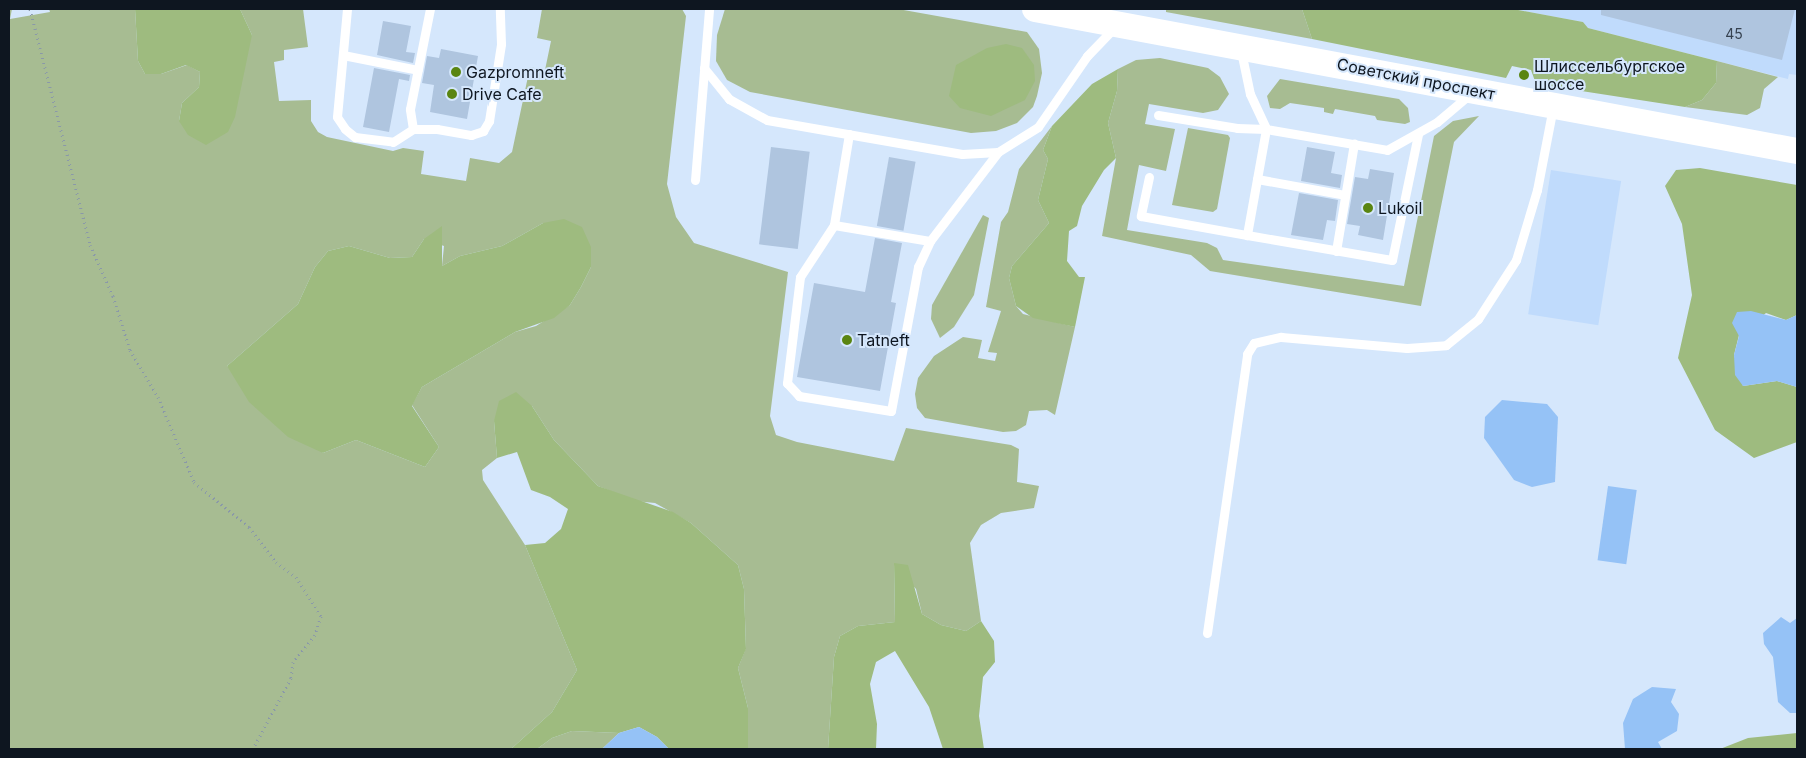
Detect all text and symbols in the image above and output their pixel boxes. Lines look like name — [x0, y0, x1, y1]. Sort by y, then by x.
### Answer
house number: 45 — [1725, 26, 1743, 42]
street label: Советский проспект — [1335, 54, 1497, 104]
place label: Шлиссельбургское шоссе — [1534, 56, 1685, 94]
place label: Gazpromneft — [466, 62, 564, 82]
marker: Gazpromneft — [450, 66, 462, 78]
marker: Шлиссельбургское шоссе — [1518, 69, 1530, 81]
place label: Drive Cafe — [462, 84, 542, 104]
marker: Drive Cafe — [446, 88, 458, 100]
place label: Lukoil — [1378, 198, 1422, 218]
marker: Lukoil — [1362, 202, 1374, 214]
place label: Tatneft — [857, 330, 910, 350]
marker: Tatneft — [841, 334, 853, 346]

